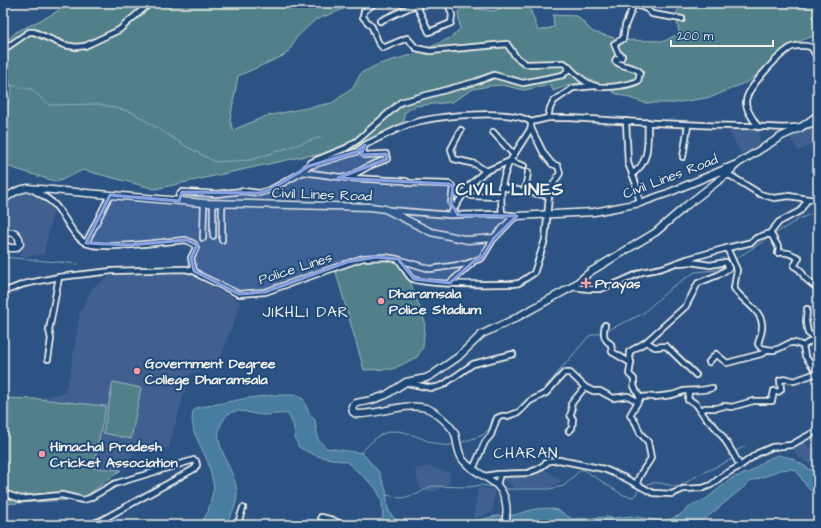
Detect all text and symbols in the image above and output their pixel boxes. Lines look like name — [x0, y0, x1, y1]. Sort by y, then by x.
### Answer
scale bar — [671, 22, 773, 48]
text: 200 m — [677, 28, 714, 45]
street label: Civil Lines Road — [620, 150, 721, 204]
district label: CIVIL LINES — [456, 177, 564, 202]
street label: Civil Lines Road — [271, 183, 372, 207]
street label: Police Lines — [256, 248, 335, 290]
place label: Prayas — [595, 274, 641, 294]
marker: Prayas — [580, 277, 592, 289]
place label: Dharamsala Police Stadium — [389, 284, 482, 320]
marker: Dharamsala Police Stadium — [376, 296, 386, 306]
district label: JIKHLI DAR — [262, 302, 350, 323]
place label: Government Degree College Dharamsala — [145, 354, 276, 391]
marker: Government Degree College Dharamsala — [132, 366, 142, 376]
place label: Himachal Pradesh Cricket Association — [50, 437, 178, 473]
district label: CHARAN — [493, 443, 559, 464]
marker: Himachal Pradesh Cricket Association — [37, 449, 47, 459]

